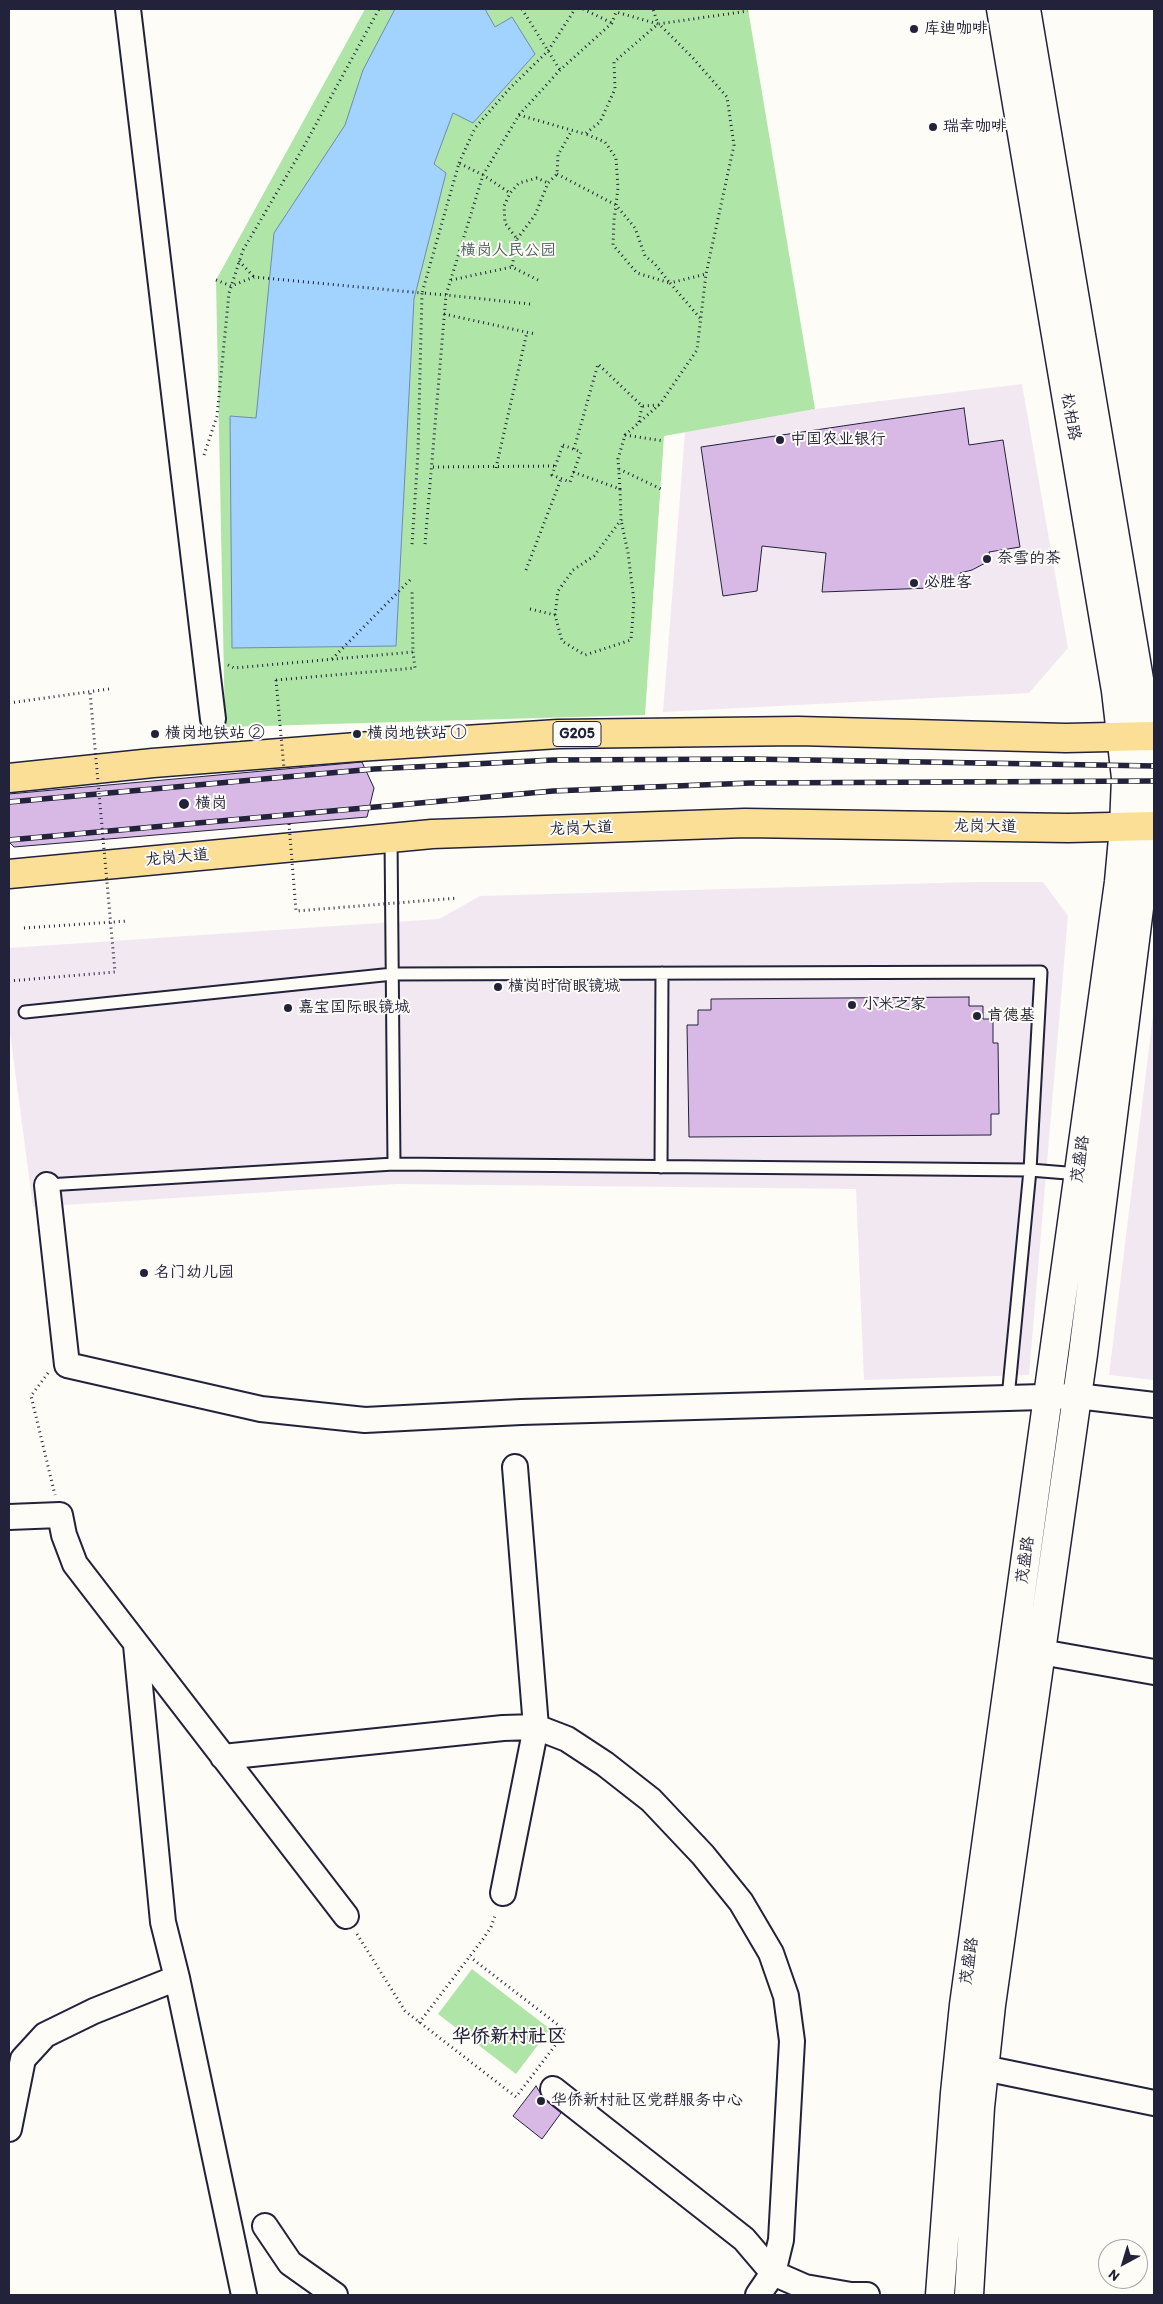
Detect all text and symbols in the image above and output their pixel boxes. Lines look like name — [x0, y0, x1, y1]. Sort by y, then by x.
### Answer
place label: 库迪咖啡 — [924, 19, 988, 39]
marker: 库迪咖啡 — [908, 23, 920, 35]
place label: 瑞幸咖啡 — [943, 117, 1007, 137]
marker: 瑞幸咖啡 — [927, 121, 939, 133]
park label: 横岗人民公园 — [460, 241, 556, 261]
street label: 松柏路 — [1056, 392, 1084, 442]
place label: 中国农业银行 — [790, 430, 886, 450]
marker: 中国农业银行 — [774, 434, 786, 446]
place label: 奈雪的茶 — [997, 549, 1061, 569]
marker: 奈雪的茶 — [981, 553, 993, 565]
place label: 必胜客 — [924, 573, 972, 593]
marker: 必胜客 — [908, 577, 920, 589]
road number: G205 — [553, 722, 601, 746]
place label: 横岗地铁站 ② — [165, 724, 265, 744]
place label: 横岗地铁站 ① — [367, 724, 467, 744]
marker: 横岗地铁站 ② — [149, 728, 161, 740]
marker: 横岗地铁站 ① — [351, 728, 363, 740]
place label: 横岗 — [195, 794, 227, 814]
marker: 横岗 — [177, 797, 191, 811]
street label: 龙岗大道 — [953, 817, 1017, 837]
street label: 龙岗大道 — [549, 818, 613, 840]
street label: 龙岗大道 — [144, 846, 210, 870]
place label: 横岗时尚眼镜城 — [508, 977, 620, 997]
marker: 横岗时尚眼镜城 — [492, 981, 504, 993]
place label: 小米之家 — [862, 995, 926, 1015]
place label: 嘉宝国际眼镜城 — [298, 998, 410, 1018]
marker: 小米之家 — [846, 999, 858, 1011]
marker: 嘉宝国际眼镜城 — [282, 1002, 294, 1014]
place label: 肯德基 — [987, 1006, 1035, 1026]
marker: 肯德基 — [971, 1010, 983, 1022]
street label: 茂盛路 — [1068, 1134, 1094, 1184]
place label: 名门幼儿园 — [154, 1263, 234, 1283]
marker: 名门幼儿园 — [138, 1267, 150, 1279]
street label: 茂盛路 — [1013, 1535, 1039, 1585]
street label: 茂盛路 — [957, 1936, 983, 1986]
district label: 华侨新村社区 — [452, 2026, 566, 2048]
place label: 华侨新村社区党群服务中心 — [551, 2091, 743, 2111]
marker: 华侨新村社区党群服务中心 — [535, 2095, 547, 2107]
north arrow — [1098, 2239, 1148, 2289]
text: N — [1105, 2266, 1123, 2285]

